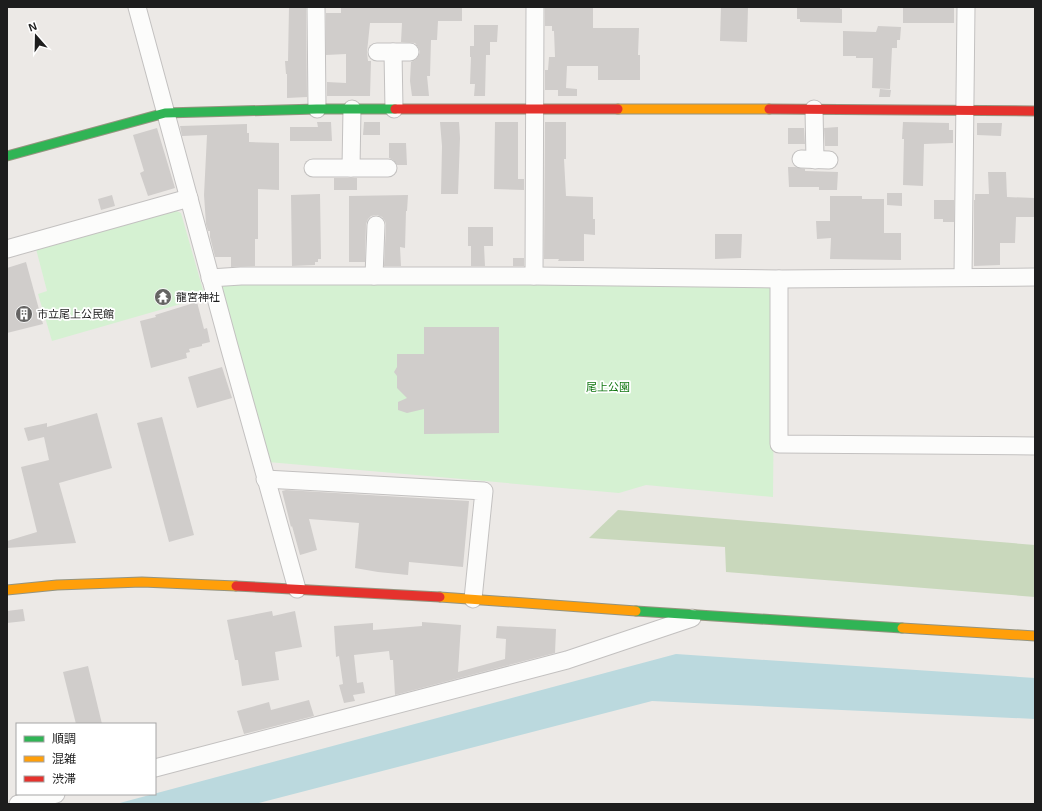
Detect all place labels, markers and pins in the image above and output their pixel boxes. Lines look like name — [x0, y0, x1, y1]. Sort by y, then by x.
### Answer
temple icon: 龍宮神社 — [153, 287, 173, 307]
place label: 龍宮神社 — [176, 291, 220, 303]
building icon: 市立尾上公民館 — [14, 304, 34, 324]
place label: 市立尾上公民館 — [37, 308, 114, 320]

